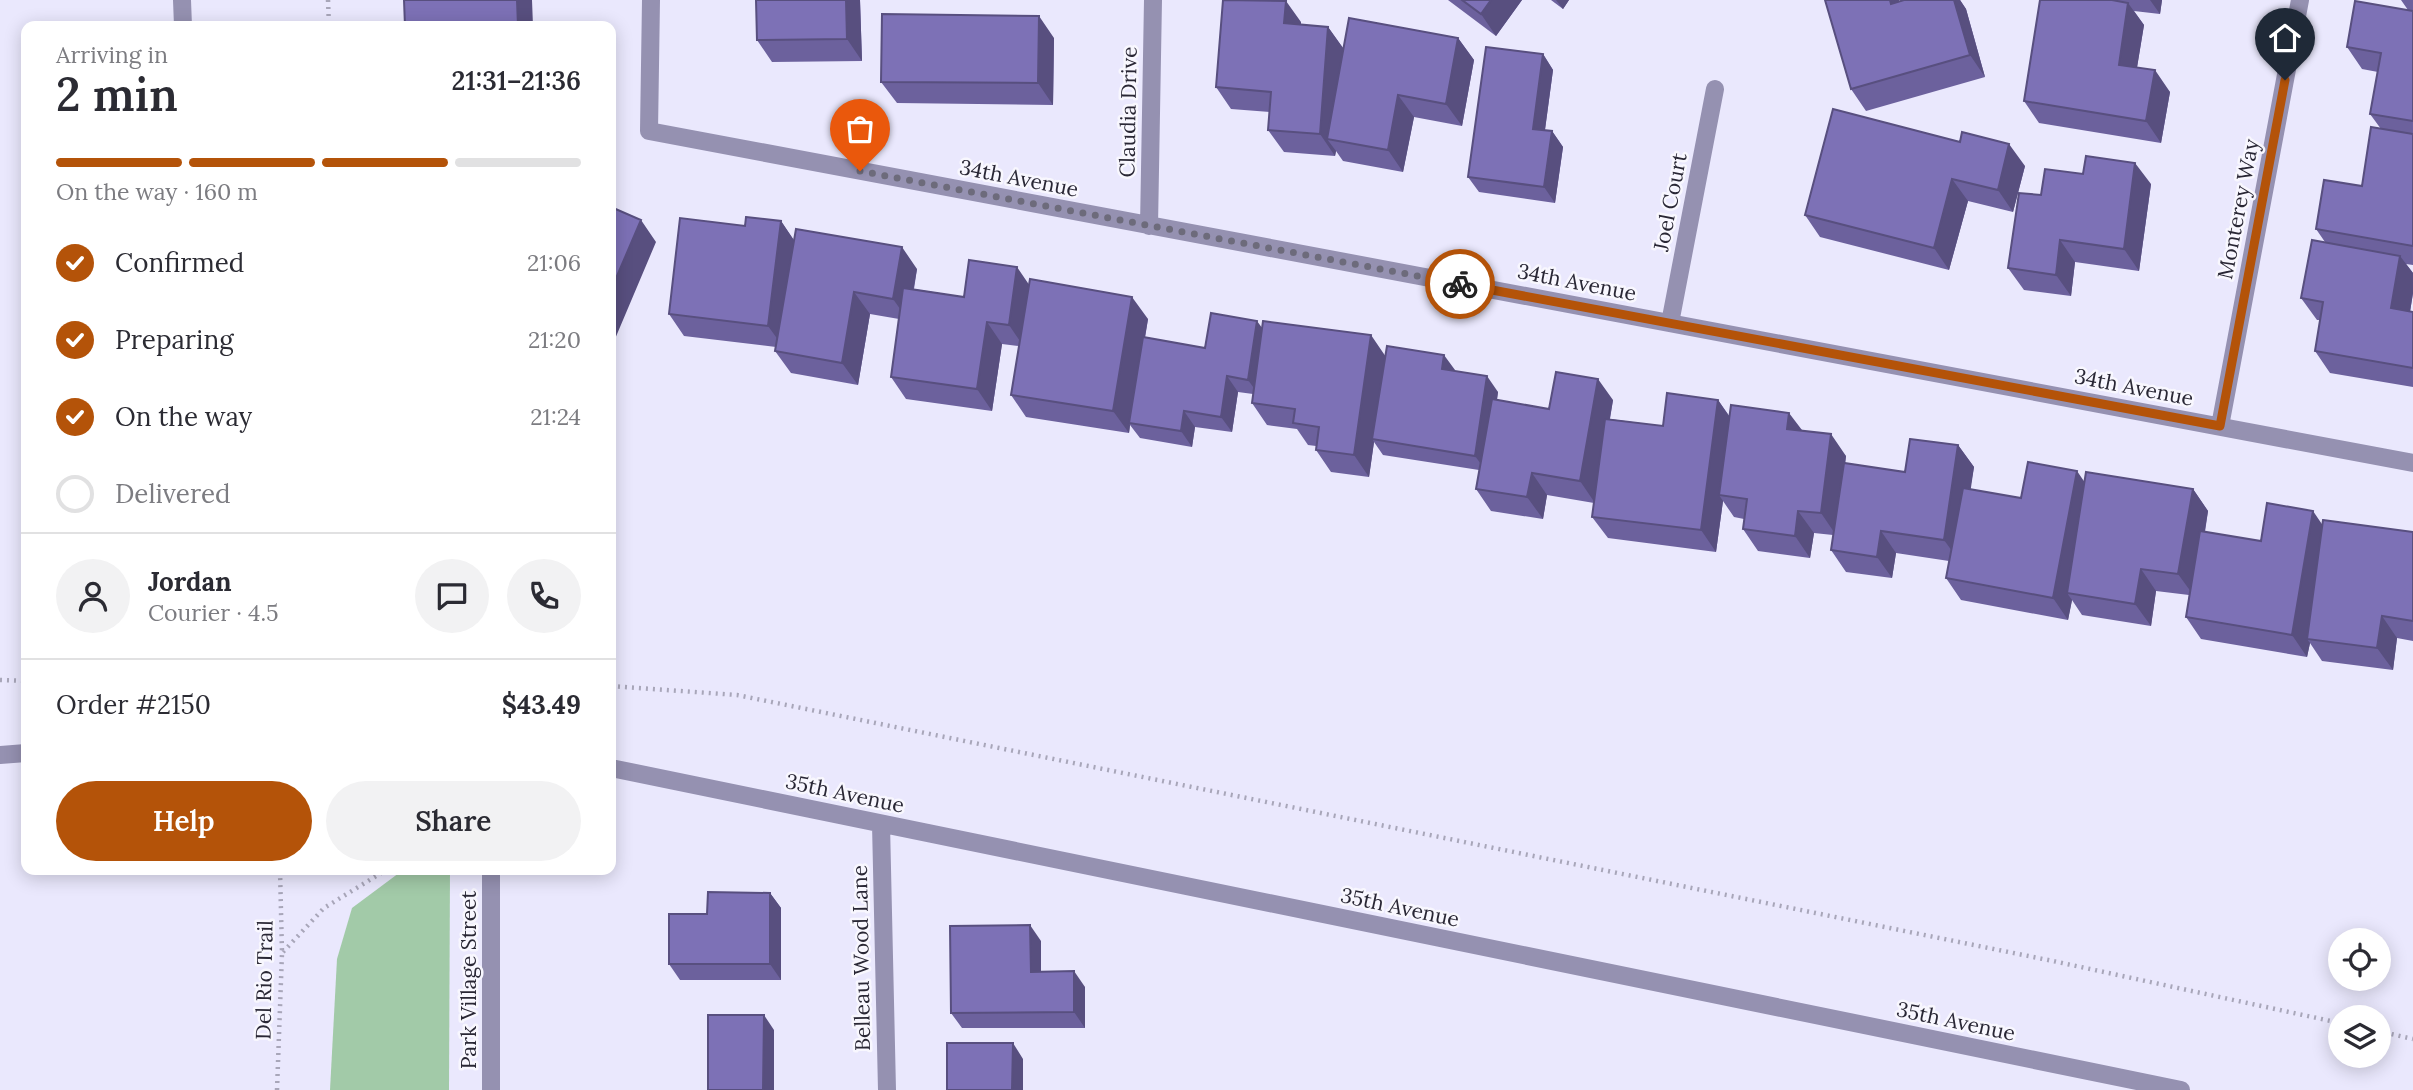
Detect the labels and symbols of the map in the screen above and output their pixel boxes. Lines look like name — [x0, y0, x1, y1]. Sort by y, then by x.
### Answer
pin — [2255, 8, 2315, 80]
street label: Claudia Drive — [1113, 46, 1143, 178]
pin — [830, 99, 890, 171]
street label: Monterey Way — [2211, 137, 2265, 281]
street label: Joel Court — [1647, 150, 1693, 254]
street label: 34th Avenue — [957, 153, 1081, 203]
courier — [1425, 249, 1495, 319]
street label: 34th Avenue — [1515, 257, 1639, 307]
street label: 34th Avenue — [2072, 362, 2196, 412]
street label: 35th Avenue — [783, 767, 907, 819]
street label: Belleau Wood Lane — [846, 865, 876, 1051]
street label: 35th Avenue — [1338, 881, 1462, 933]
street label: Park Village Street — [455, 890, 482, 1069]
street label: Del Rio Trail — [249, 920, 279, 1040]
street label: 35th Avenue — [1894, 995, 2018, 1047]

